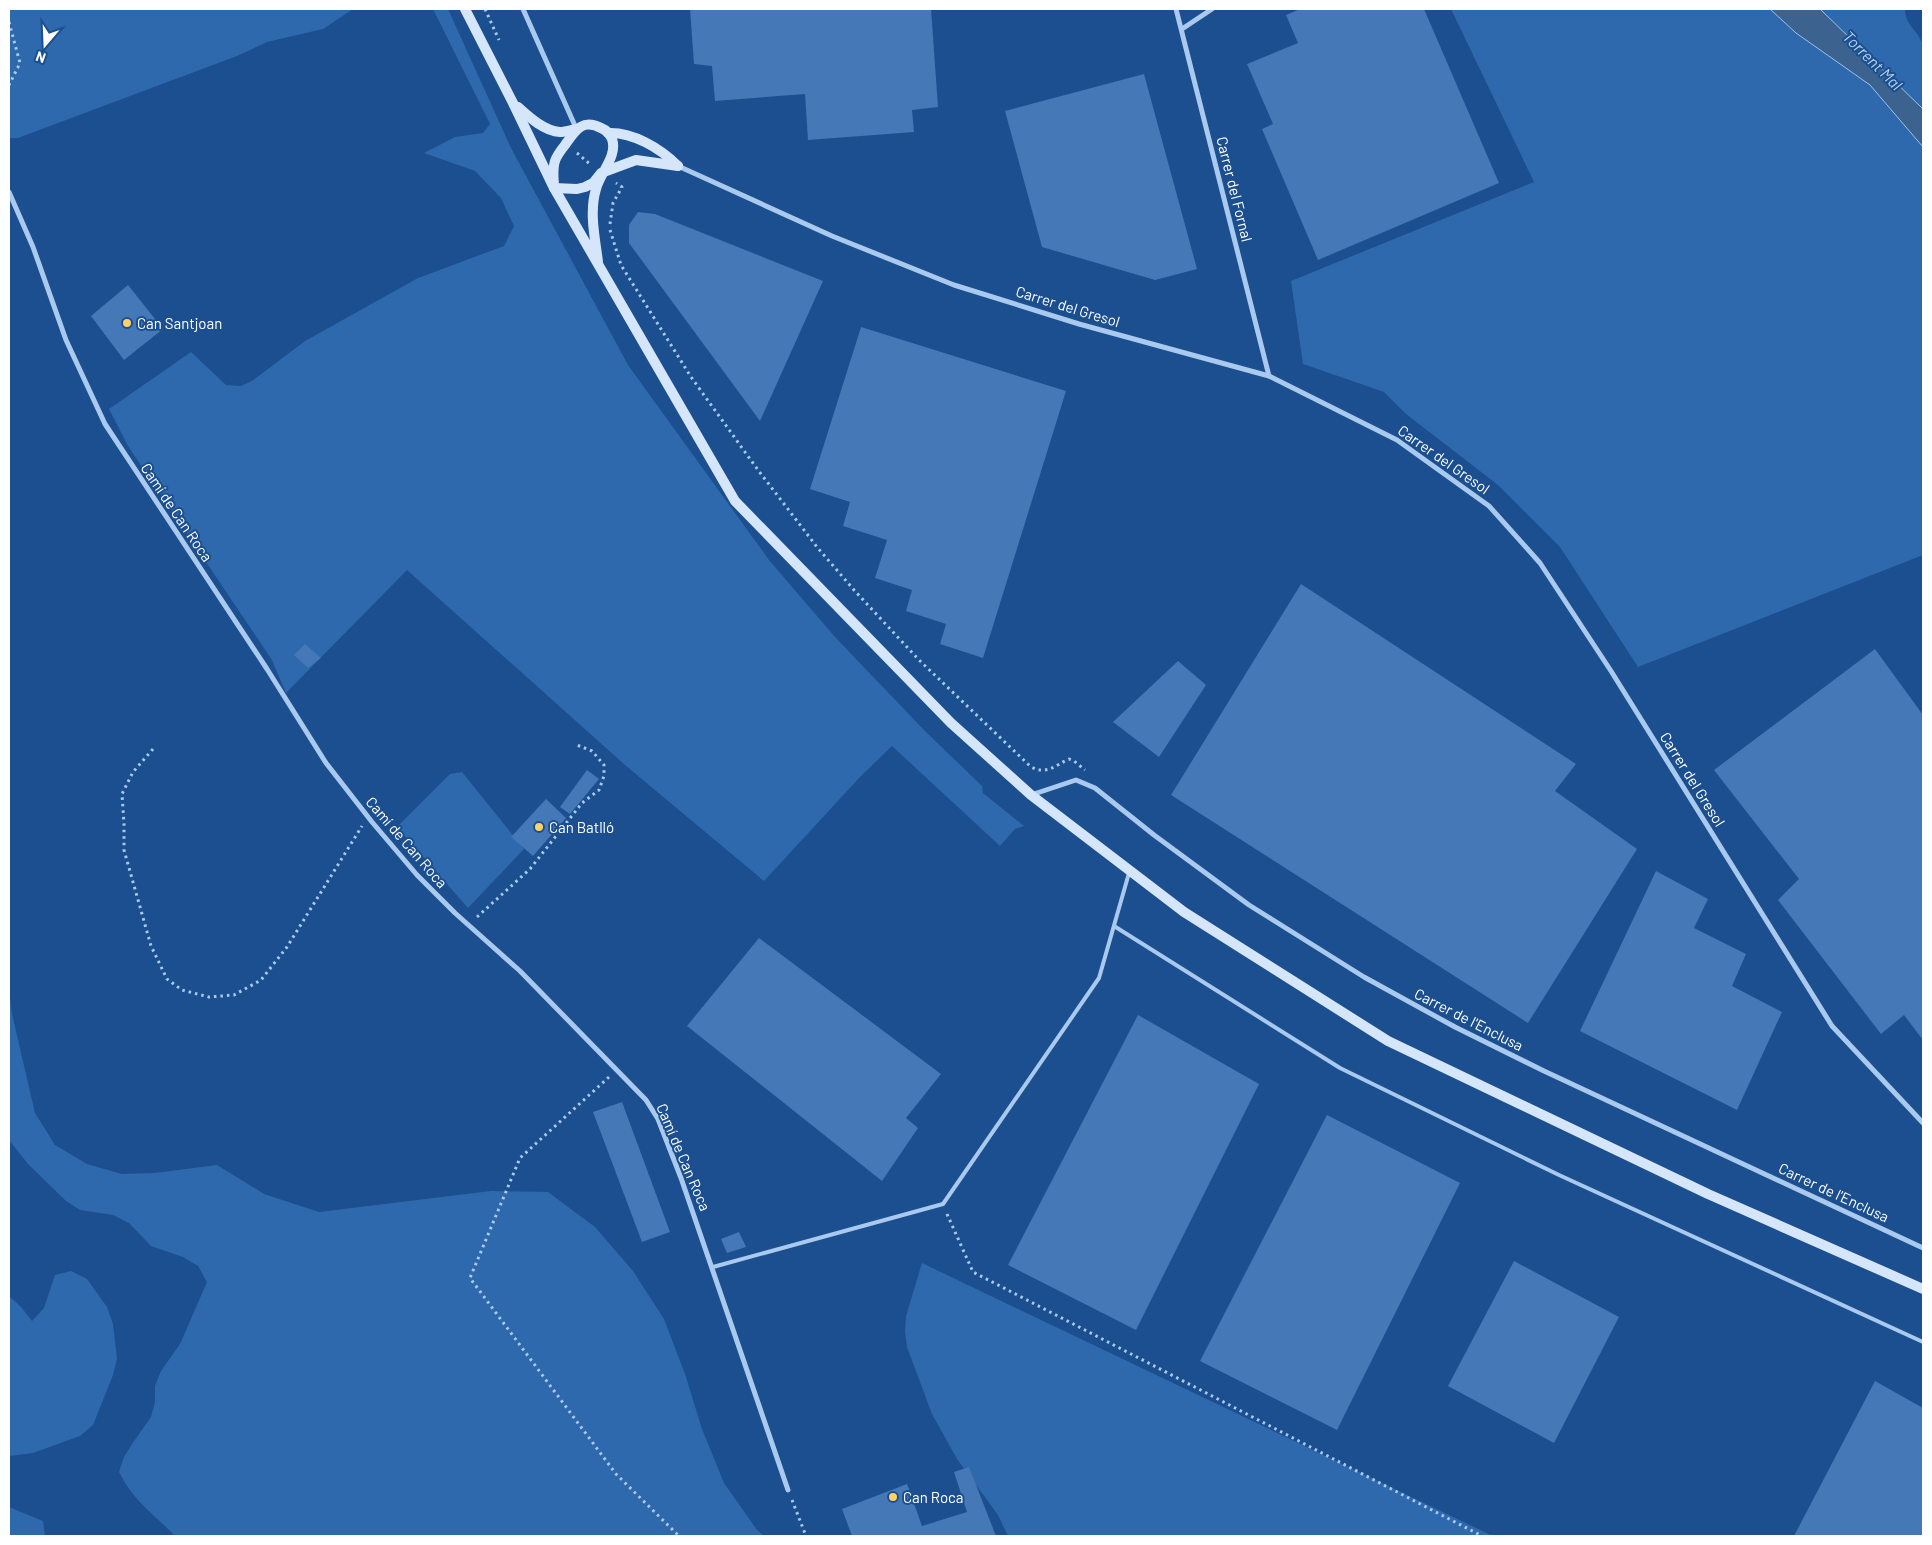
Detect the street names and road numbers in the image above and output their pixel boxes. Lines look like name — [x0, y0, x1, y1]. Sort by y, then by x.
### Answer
street label: Carrer del Fornal — [1213, 135, 1257, 243]
street label: Carrer del Gresol — [1014, 282, 1122, 330]
street label: Carrer del Gresol — [1395, 421, 1493, 497]
street label: Camí de Can Roca — [137, 459, 217, 565]
street label: Carrer del Gresol — [1657, 728, 1729, 830]
street label: Camí de Can Roca — [362, 793, 452, 891]
street label: Carrer de l'Enclusa — [1412, 984, 1526, 1054]
street label: Camí de Can Roca — [653, 1101, 715, 1213]
street label: Carrer de l'Enclusa — [1776, 1159, 1892, 1225]

